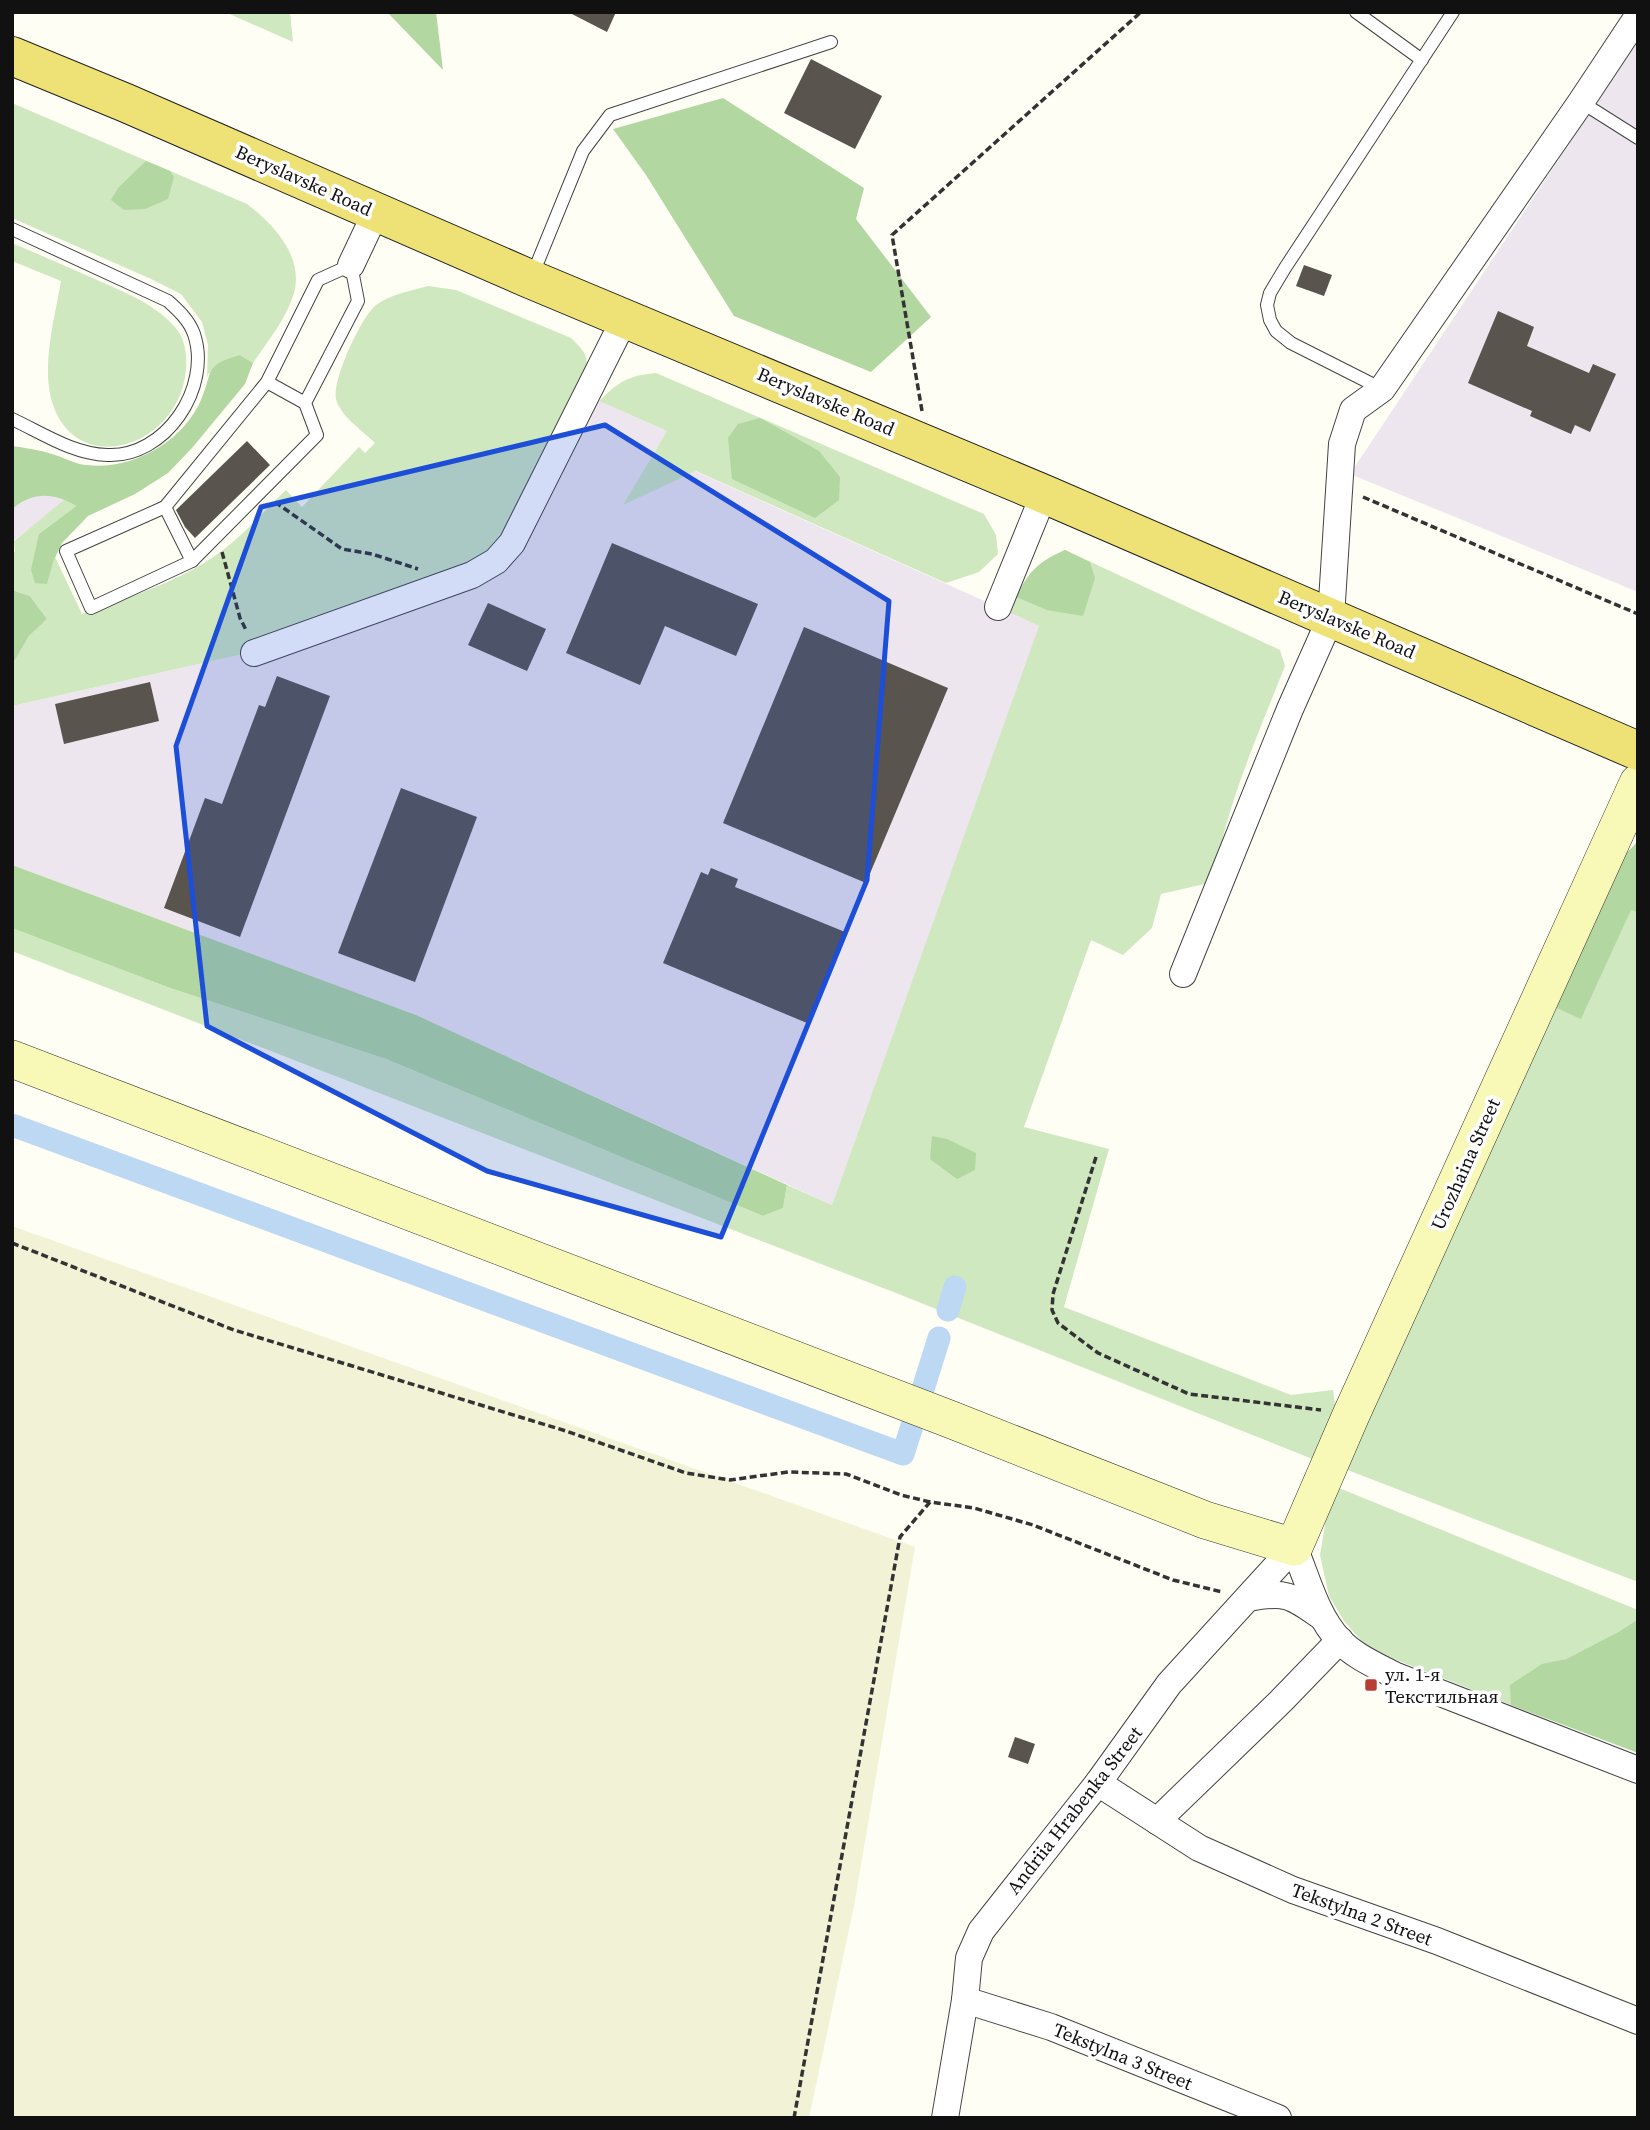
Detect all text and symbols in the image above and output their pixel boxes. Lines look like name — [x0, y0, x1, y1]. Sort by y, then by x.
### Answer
street label: Beryslavske Road — [232, 138, 377, 222]
street label: Beryslavske Road — [753, 360, 899, 442]
street label: Beryslavske Road — [1274, 583, 1420, 665]
street label: Urozhaina Street — [1424, 1093, 1506, 1234]
place label: ул. 1-я Текстильная — [1385, 1661, 1499, 1709]
marker: ул. 1-я Текстильная — [1363, 1677, 1379, 1693]
street label: Andriia Hrabenka Street — [1000, 1720, 1148, 1899]
street label: Tekstylna 2 Street — [1288, 1876, 1437, 1952]
street label: Tekstylna 3 Street — [1050, 2016, 1197, 2096]

